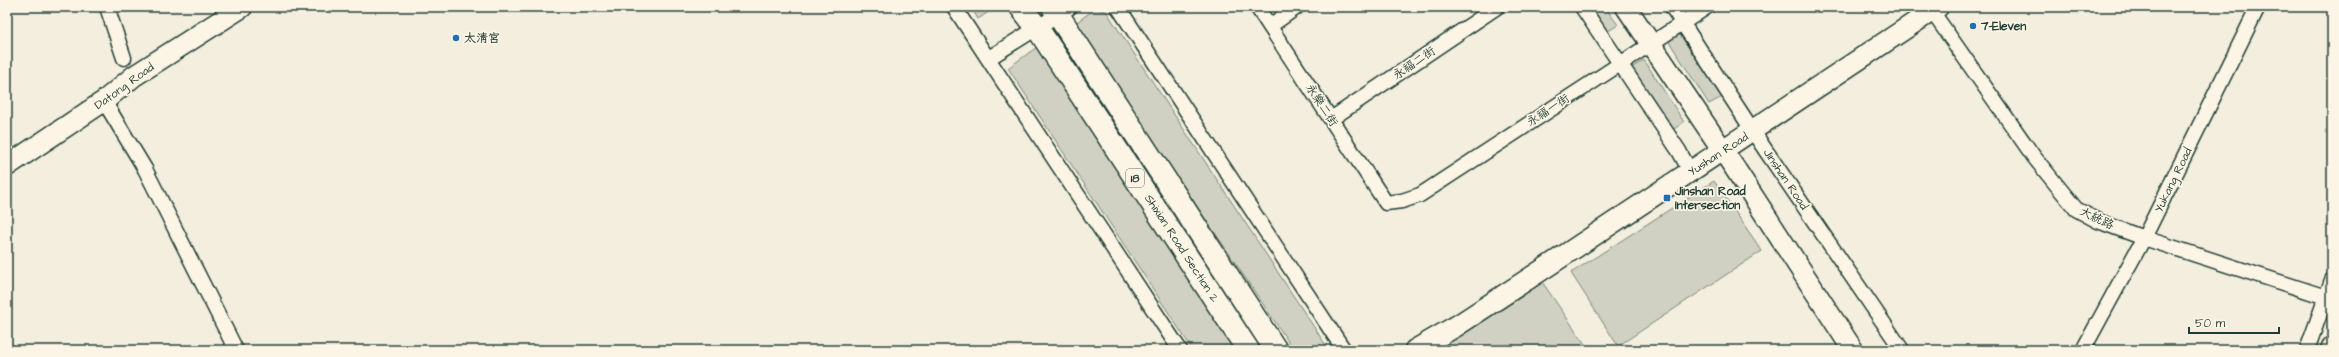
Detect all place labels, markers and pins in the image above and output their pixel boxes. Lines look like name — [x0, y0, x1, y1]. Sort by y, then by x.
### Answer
place label: 7-Eleven — [1980, 18, 2026, 35]
marker: 7-Eleven — [1968, 21, 1978, 31]
place label: 太清宮 — [464, 30, 500, 47]
marker: 太清宮 — [451, 33, 461, 43]
place label: Jinshan Road Intersection — [1674, 183, 1746, 214]
marker: Jinshan Road Intersection — [1662, 193, 1672, 203]

